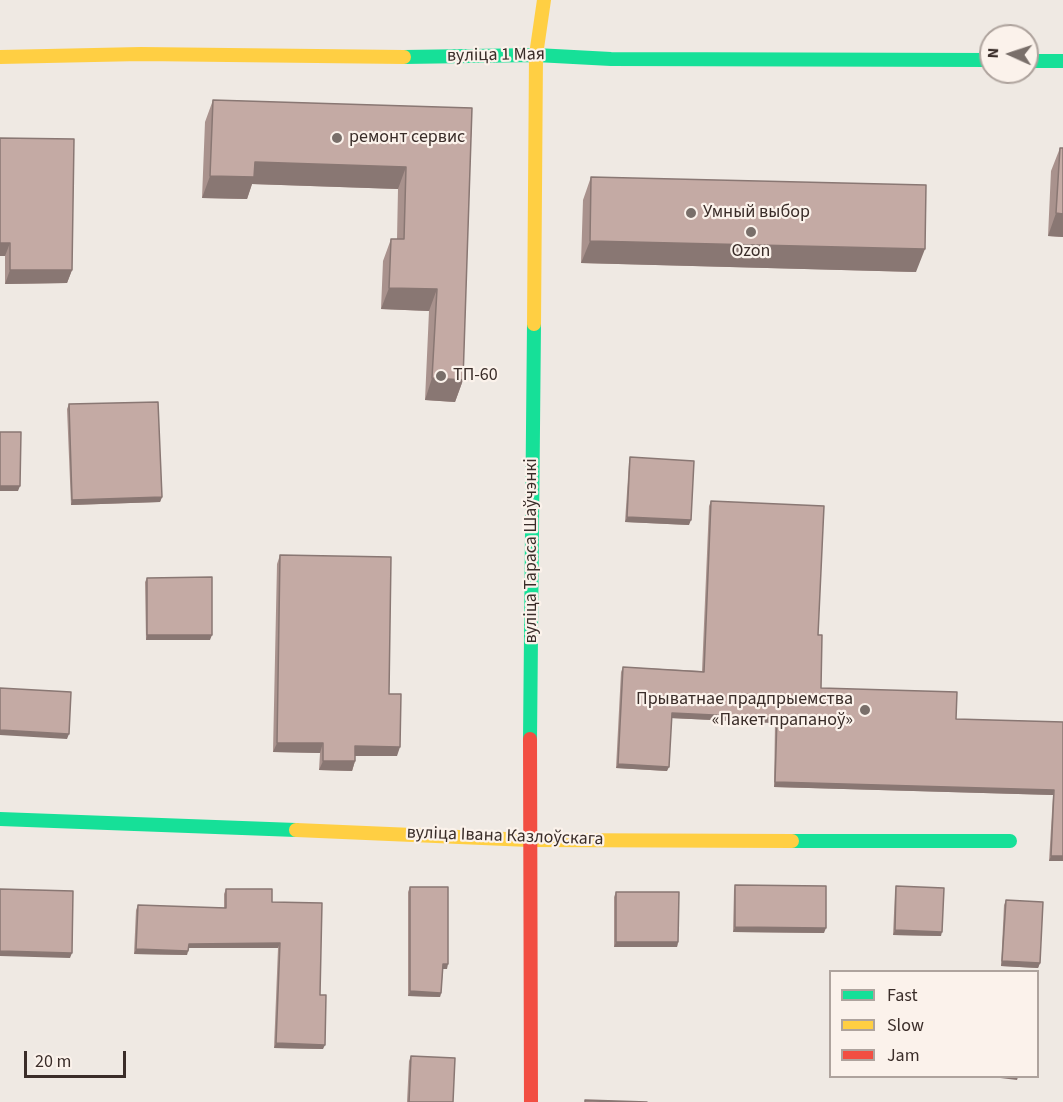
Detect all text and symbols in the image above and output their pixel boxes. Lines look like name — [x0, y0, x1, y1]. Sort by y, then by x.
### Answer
north arrow — [979, 24, 1039, 84]
street label: вуліца 1 Мая — [447, 44, 545, 68]
text: N — [982, 47, 1004, 59]
place label: ремонт сервис — [349, 127, 465, 149]
marker: ремонт сервис — [330, 131, 344, 145]
place label: Умный выбор — [703, 202, 810, 224]
marker: Умный выбор — [684, 206, 698, 220]
marker: Ozon — [744, 225, 758, 239]
place label: Ozon — [732, 241, 770, 263]
place label: ТП-60 — [453, 365, 498, 387]
marker: ТП-60 — [434, 369, 448, 383]
street label: вуліца Тараса Шаўчэнкі — [521, 458, 543, 644]
place label: Прыватнае прадпрыемства «Пакет прапаноў» — [636, 689, 853, 732]
marker: Прыватнае прадпрыемства «Пакет прапаноў» — [858, 703, 872, 717]
street label: вуліца Івана Казлоўскага — [406, 823, 604, 851]
legend — [829, 970, 1039, 1078]
text: Fast — [887, 983, 918, 1008]
text: Slow — [887, 1013, 924, 1038]
scale bar — [27, 1039, 129, 1077]
text: Jam — [887, 1043, 920, 1068]
text: 20 m — [35, 1049, 71, 1074]

